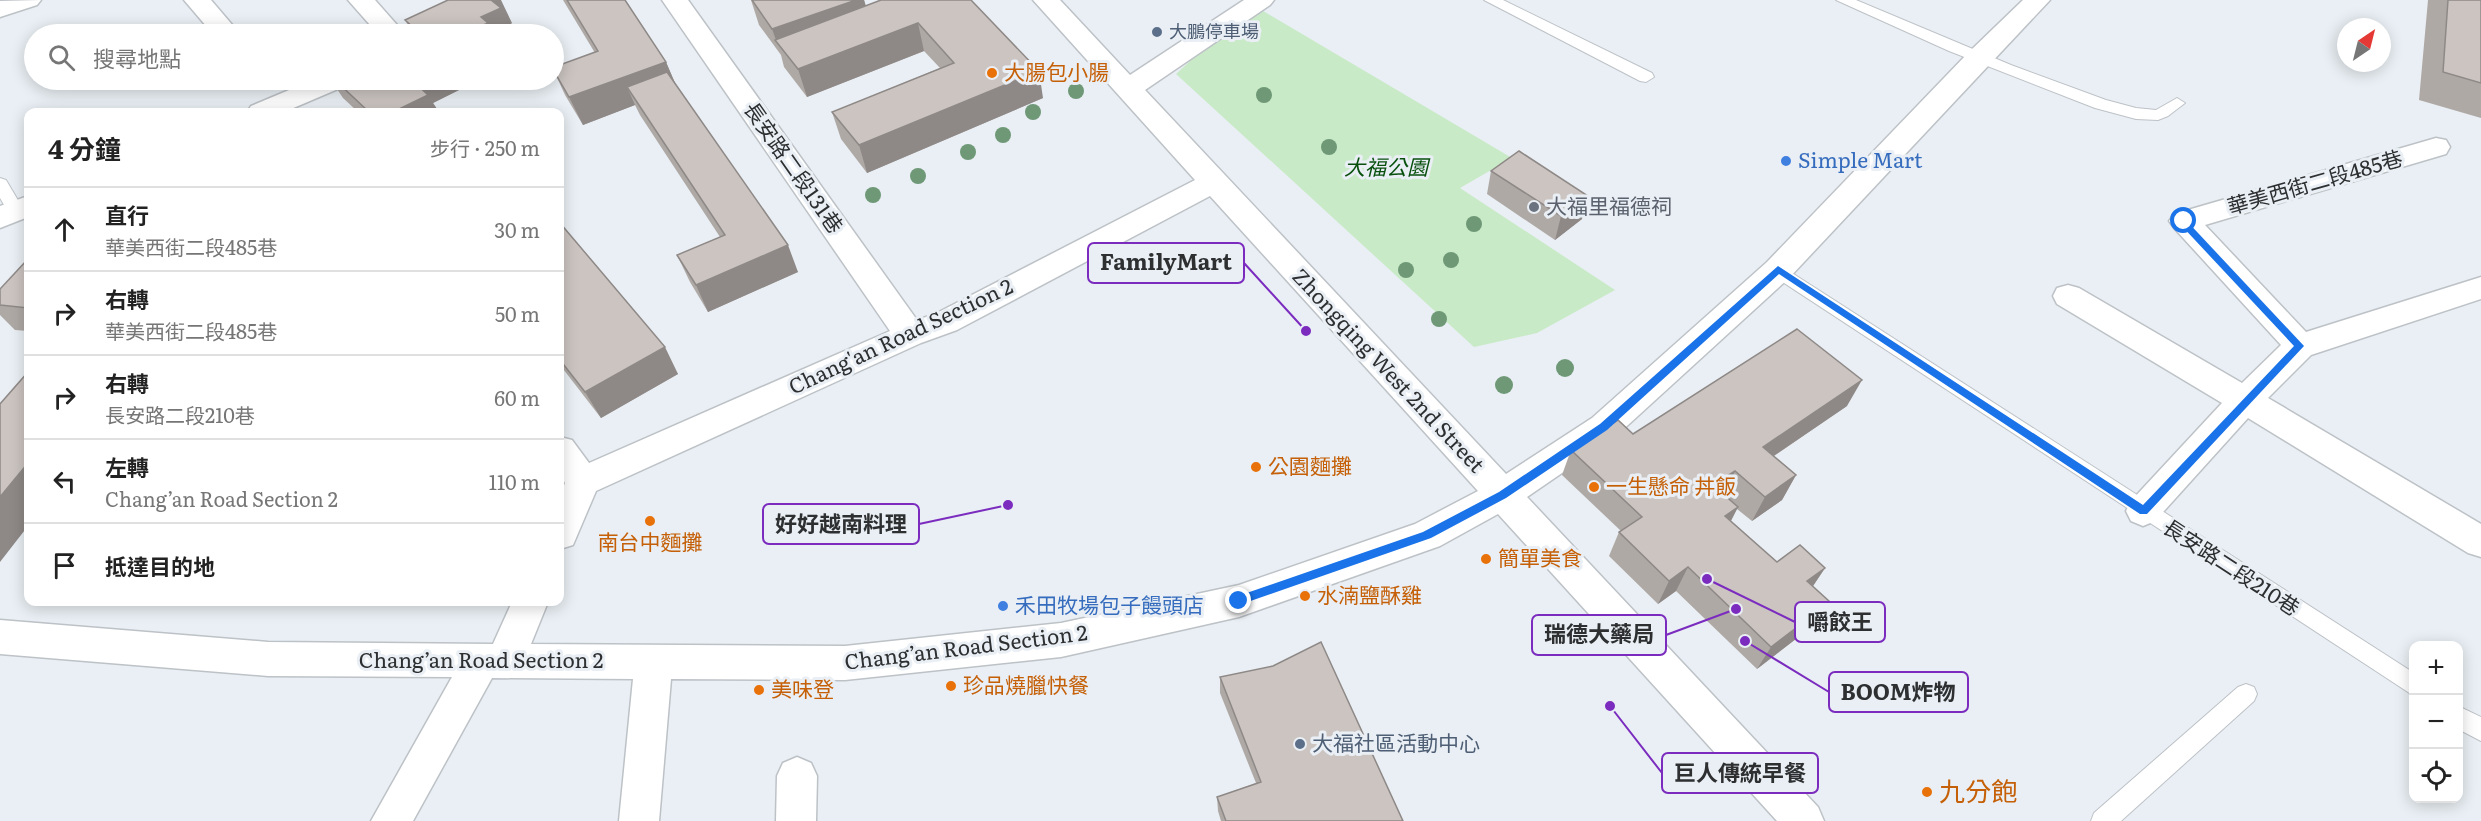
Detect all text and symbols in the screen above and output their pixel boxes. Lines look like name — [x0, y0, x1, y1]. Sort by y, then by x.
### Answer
place label: 大鵬停車場 — [1169, 17, 1259, 44]
north arrow — [2337, 18, 2391, 72]
search box — [24, 24, 564, 90]
marker: 大鵬停車場 — [1150, 25, 1164, 39]
icon: search — [45, 41, 78, 74]
text: 搜尋地點 — [93, 41, 181, 74]
place label: 大腸包小腸 — [1004, 55, 1109, 86]
marker: 大腸包小腸 — [985, 66, 999, 80]
street label: 長安路二段131巷 — [738, 94, 852, 239]
text: 4 分鐘 — [48, 128, 121, 167]
text: 步行 · 250 m — [430, 132, 540, 162]
street label: 華美西街二段485巷 — [2223, 141, 2405, 220]
place label: Simple Mart — [1798, 143, 1923, 174]
park label: 大福公園 — [1344, 150, 1431, 181]
marker: Simple Mart — [1779, 154, 1793, 168]
place label: 大福里福德祠 — [1546, 189, 1672, 220]
text: 直行 — [105, 198, 149, 231]
marker: 大福里福德祠 — [1527, 200, 1541, 214]
route start — [2170, 207, 2196, 233]
icon: ahead — [48, 213, 81, 246]
text: 30 m — [494, 214, 540, 244]
text: 華美西街二段485巷 — [105, 231, 277, 261]
callout: FamilyMart — [1088, 243, 1244, 283]
text: FamilyMart — [1100, 244, 1232, 277]
street label: Zhongqing West 2nd Street — [1287, 260, 1493, 479]
street label: Chang'an Road Section 2 — [783, 269, 1017, 400]
text: 右轉 — [105, 282, 149, 315]
icon: right — [48, 297, 81, 330]
text: 50 m — [495, 298, 540, 328]
text: 華美西街二段485巷 — [105, 315, 277, 345]
text: 右轉 — [105, 366, 149, 399]
icon: right — [48, 381, 81, 414]
text: 60 m — [494, 382, 540, 412]
text: 長安路二段210巷 — [105, 399, 255, 429]
place label: 公園麵攤 — [1268, 449, 1352, 480]
text: 左轉 — [105, 450, 149, 483]
marker: 公園麵攤 — [1249, 460, 1263, 474]
icon: left — [48, 465, 81, 498]
text: 110 m — [489, 466, 540, 496]
place label: 一生懸命 丼飯 — [1606, 469, 1736, 500]
marker: 一生懸命 丼飯 — [1587, 480, 1601, 494]
text: Chang’an Road Section 2 — [105, 483, 338, 513]
callout: 好好越南料理 — [763, 504, 919, 544]
text: 好好越南料理 — [775, 506, 907, 539]
street label: 長安路二段210巷 — [2158, 510, 2307, 622]
marker: 南台中麵攤 — [643, 514, 657, 528]
place label: 南台中麵攤 — [598, 525, 703, 556]
place label: 簡單美食 — [1498, 541, 1582, 572]
icon: arrive — [48, 549, 81, 582]
text: 抵達目的地 — [105, 549, 215, 582]
marker: 簡單美食 — [1479, 552, 1493, 566]
place label: 水湳鹽酥雞 — [1317, 578, 1422, 609]
route end — [1225, 587, 1251, 613]
place label: 禾田牧場包子饅頭店 — [1015, 588, 1204, 619]
marker: 水湳鹽酥雞 — [1298, 589, 1312, 603]
marker: 禾田牧場包子饅頭店 — [996, 599, 1010, 613]
callout: 嚼餃王 — [1795, 602, 1885, 642]
text: 嚼餃王 — [1807, 604, 1873, 637]
street label: Chang’an Road Section 2 — [842, 615, 1089, 676]
callout: 瑞德大藥局 — [1532, 615, 1666, 655]
text: 瑞德大藥局 — [1544, 616, 1654, 649]
map controls — [2409, 641, 2463, 803]
button: + — [2409, 641, 2463, 695]
street label: Chang’an Road Section 2 — [359, 643, 603, 674]
place label: 珍品燒臘快餐 — [963, 668, 1089, 699]
place label: 美味登 — [771, 672, 834, 703]
callout: BOOM炸物 — [1829, 672, 1968, 712]
text: BOOM炸物 — [1841, 674, 1955, 707]
marker: 珍品燒臘快餐 — [944, 679, 958, 693]
marker: 美味登 — [752, 683, 766, 697]
button: − — [2409, 695, 2463, 749]
place label: 大福社區活動中心 — [1312, 726, 1480, 757]
marker: 大福社區活動中心 — [1293, 737, 1307, 751]
button: locate — [2409, 749, 2463, 803]
callout: 巨人傳統早餐 — [1662, 753, 1818, 793]
text: 巨人傳統早餐 — [1674, 755, 1806, 788]
place label: 九分飽 — [1939, 770, 2017, 809]
marker: 九分飽 — [1920, 785, 1934, 799]

